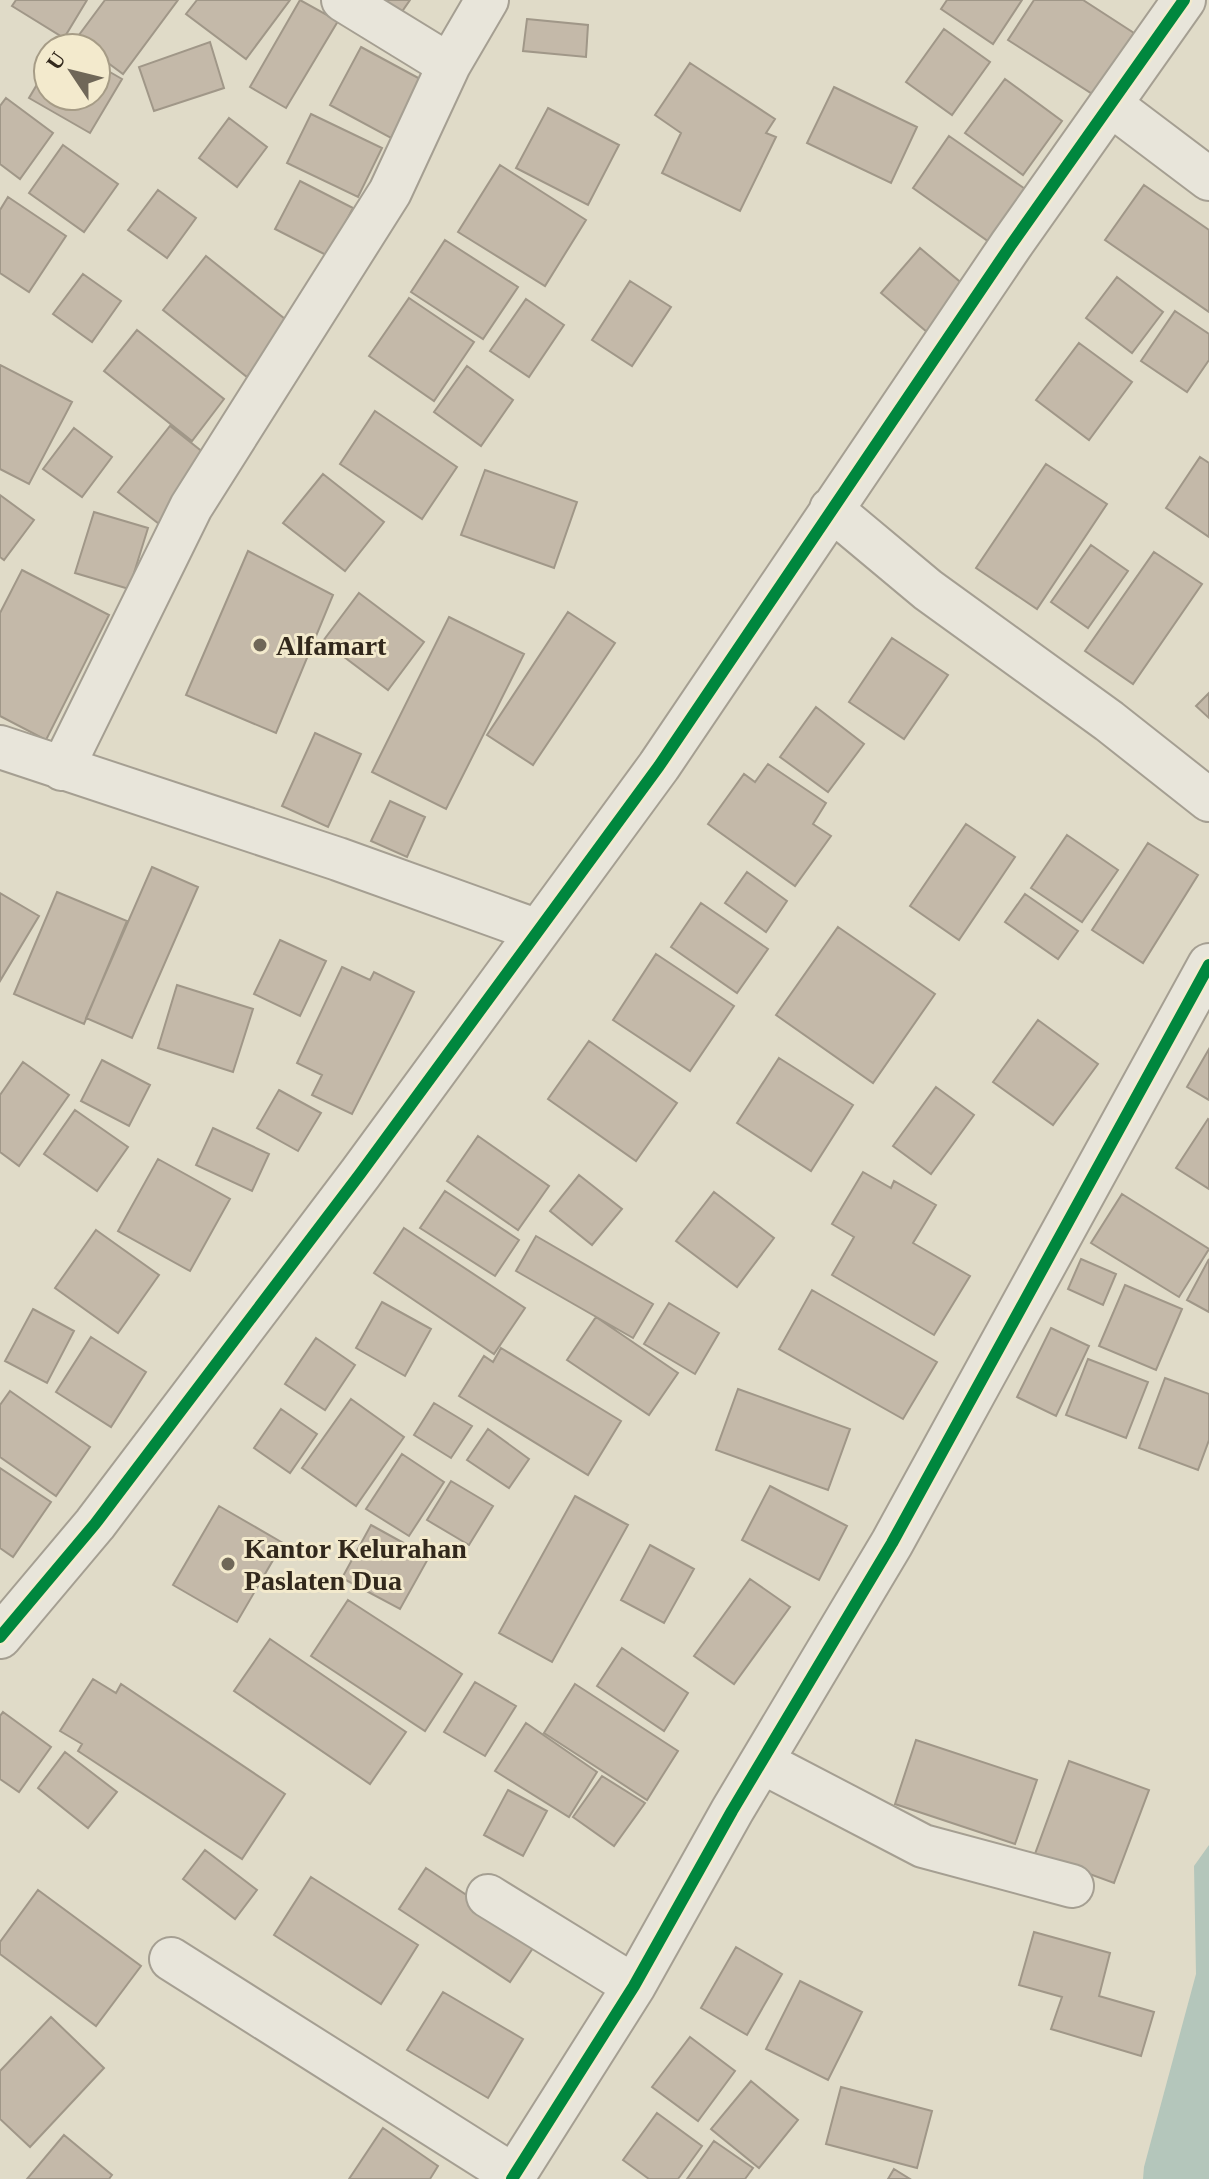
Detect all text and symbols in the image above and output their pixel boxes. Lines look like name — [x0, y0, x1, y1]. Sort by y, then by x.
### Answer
north arrow — [32, 32, 112, 112]
text: U — [41, 47, 71, 74]
place label: Alfamart — [276, 630, 387, 661]
marker: Alfamart — [251, 636, 269, 654]
place label: Kantor Kelurahan Paslaten Dua — [244, 1533, 467, 1596]
marker: Kantor Kelurahan Paslaten Dua — [219, 1555, 237, 1573]

